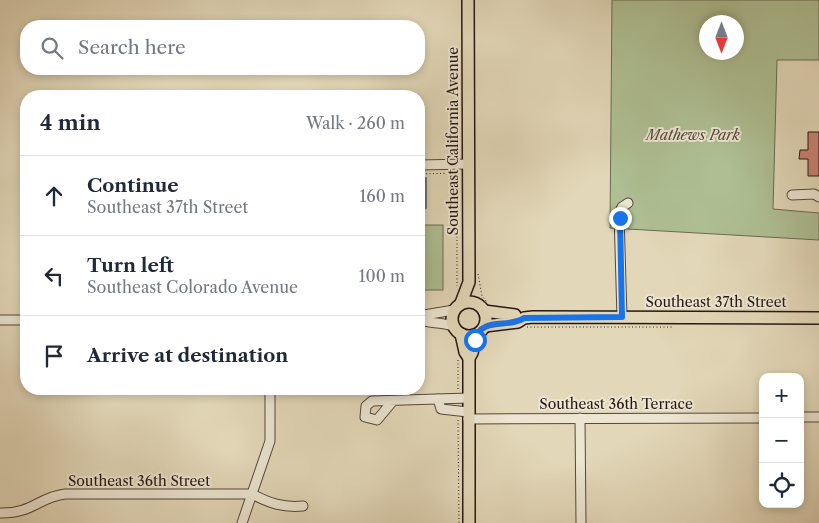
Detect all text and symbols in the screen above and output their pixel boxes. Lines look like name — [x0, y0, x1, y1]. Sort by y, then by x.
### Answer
north arrow — [699, 15, 744, 60]
search box — [20, 20, 425, 75]
icon: search — [38, 34, 66, 62]
text: Search here — [78, 36, 186, 59]
street label: Southeast California Avenue — [444, 47, 462, 235]
text: 4 min — [40, 110, 101, 135]
text: Walk · 260 m — [306, 113, 405, 133]
park label: Mathews Park — [644, 126, 740, 144]
text: Continue — [87, 174, 179, 197]
icon: ahead — [40, 182, 68, 210]
text: 160 m — [360, 186, 405, 206]
text: Southeast 37th Street — [87, 197, 248, 217]
route end — [609, 207, 632, 230]
text: Turn left — [87, 254, 174, 277]
icon: left — [40, 262, 68, 290]
text: 100 m — [359, 266, 405, 286]
text: Southeast Colorado Avenue — [87, 277, 298, 297]
street label: Southeast 37th Street — [646, 293, 787, 311]
route start — [464, 329, 487, 352]
icon: arrive — [40, 342, 68, 370]
text: Arrive at destination — [87, 344, 288, 367]
map controls — [759, 373, 804, 508]
button: + — [759, 373, 804, 418]
street label: Southeast 36th Terrace — [539, 395, 693, 413]
button: − — [759, 418, 804, 463]
button: locate — [759, 463, 804, 508]
street label: Southeast 36th Street — [68, 472, 210, 490]

